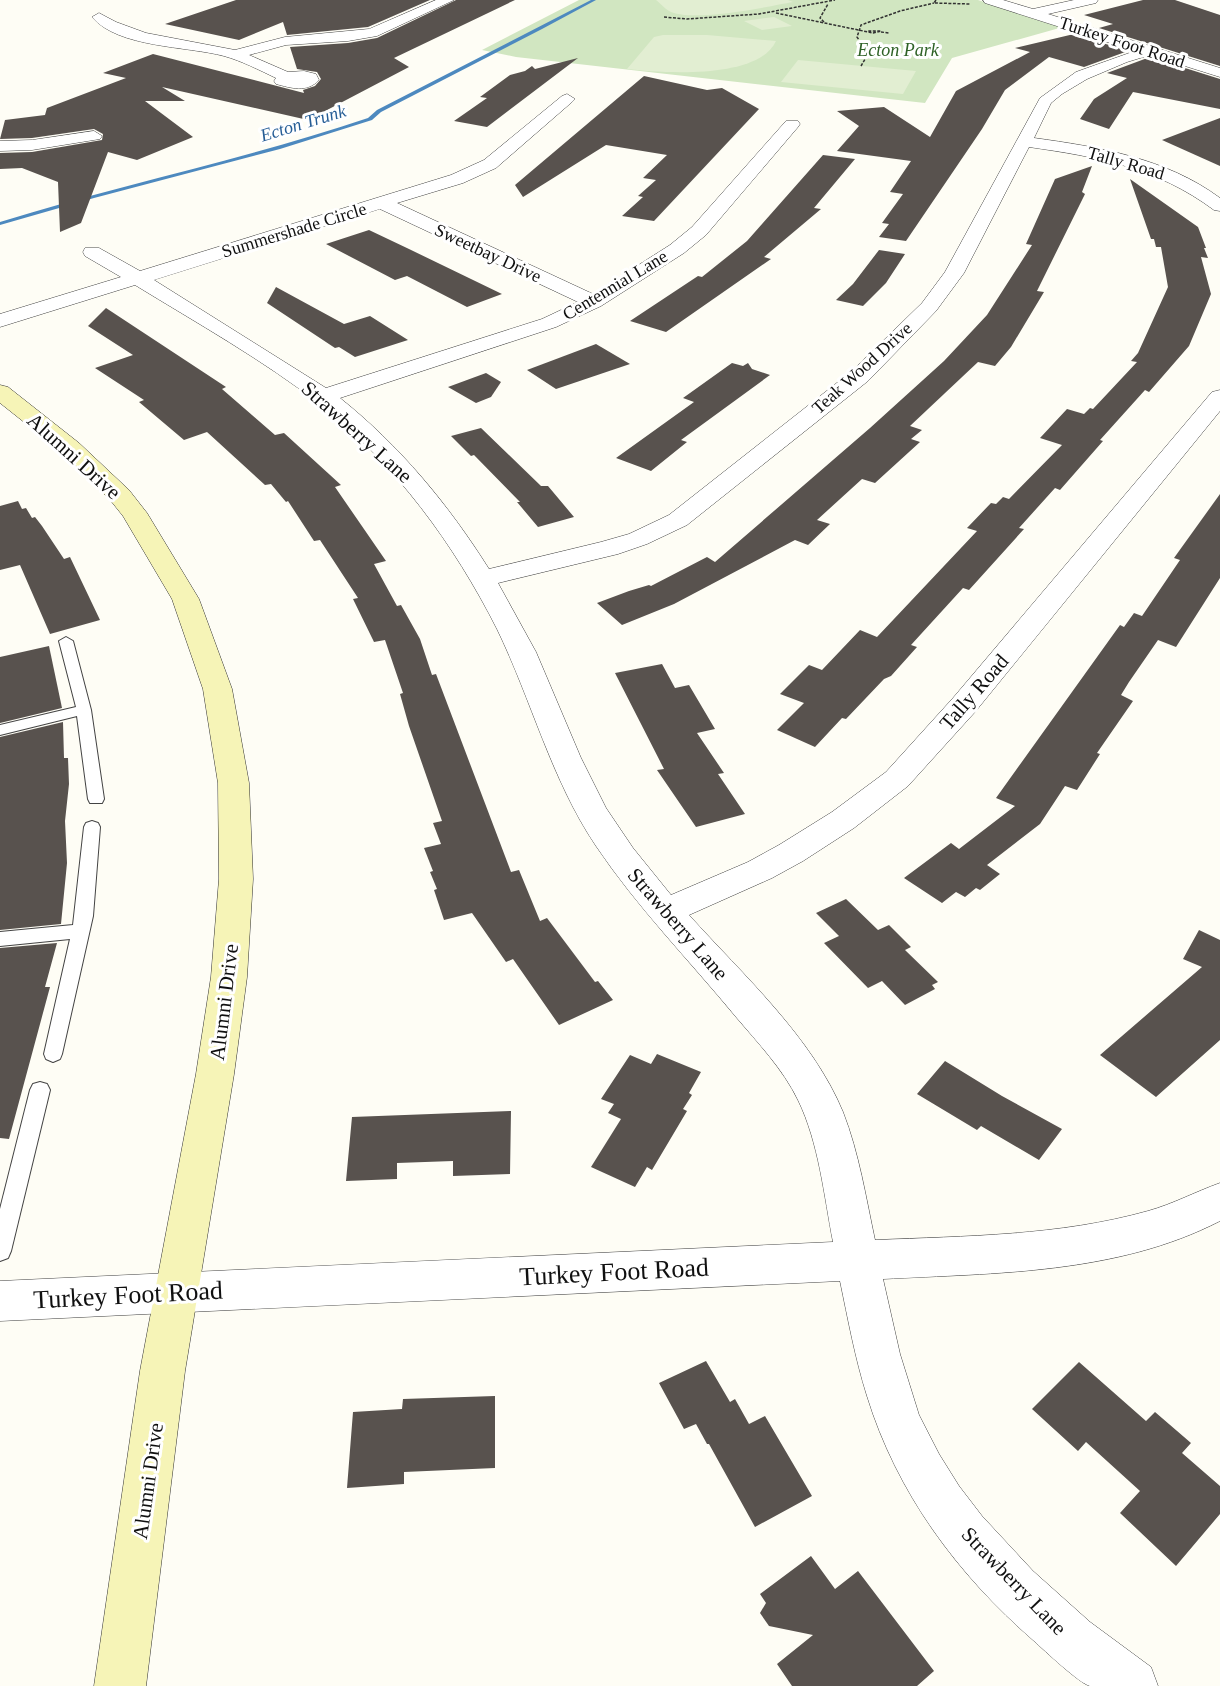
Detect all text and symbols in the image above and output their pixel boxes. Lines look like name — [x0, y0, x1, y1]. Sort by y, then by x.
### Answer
street label: Turkey Foot Road — [1056, 12, 1188, 72]
park label: Ecton Park — [856, 40, 940, 60]
water label: Ecton Trunk — [257, 100, 349, 146]
street label: Tally Road — [1085, 142, 1167, 184]
street label: Summershade Circle — [219, 198, 369, 262]
street label: Sweetbay Drive — [431, 220, 545, 286]
street label: Centennial Lane — [559, 246, 671, 324]
street label: Teak Wood Drive — [808, 318, 916, 418]
street label: Strawberry Lane — [297, 376, 417, 488]
street label: Alumni Drive — [22, 408, 126, 504]
street label: Tally Road — [935, 649, 1014, 735]
street label: Strawberry Lane — [623, 863, 733, 985]
street label: Alumni Drive — [205, 942, 243, 1062]
street label: Turkey Foot Road — [519, 1253, 709, 1291]
street label: Turkey Foot Road — [33, 1276, 223, 1314]
street label: Alumni Drive — [128, 1421, 168, 1541]
street label: Strawberry Lane — [957, 1522, 1071, 1640]

